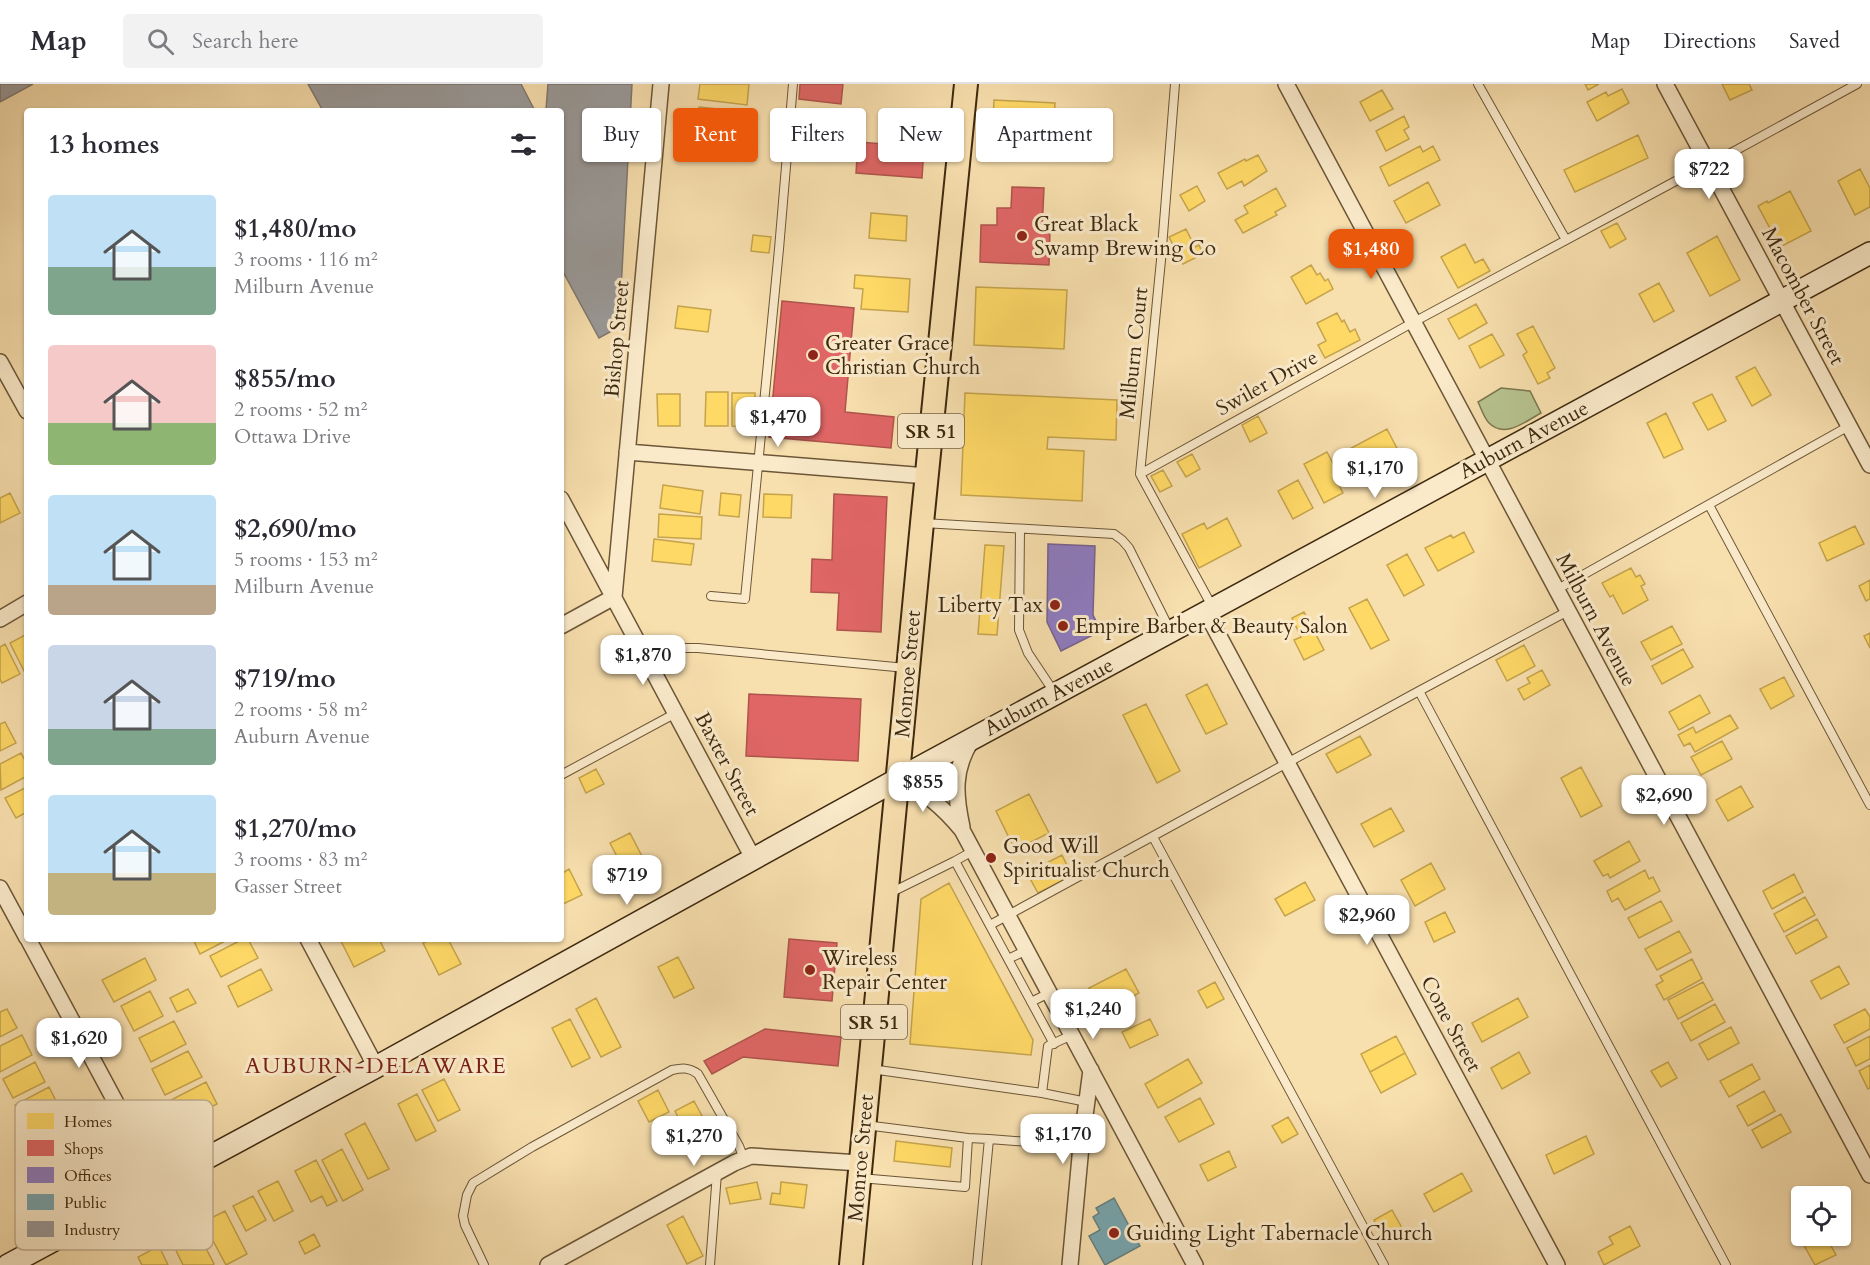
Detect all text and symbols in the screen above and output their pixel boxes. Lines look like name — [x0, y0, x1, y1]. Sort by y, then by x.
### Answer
search box — [123, 14, 543, 68]
text: Map — [30, 22, 87, 60]
icon: search — [144, 25, 177, 58]
text: Search here — [192, 26, 299, 56]
text: Map — [1590, 27, 1630, 56]
text: Directions — [1663, 27, 1756, 56]
text: Saved — [1789, 27, 1840, 56]
chip: Buy — [582, 108, 661, 162]
chip: Rent — [673, 108, 758, 162]
chip: Filters — [770, 108, 866, 162]
chip: New — [878, 108, 964, 162]
chip: Apartment — [976, 108, 1113, 162]
text: 13 homes — [48, 127, 159, 162]
icon: filters — [507, 128, 540, 161]
pin: $722 — [1673, 149, 1745, 200]
text: $722 — [1689, 155, 1729, 182]
place label: Great Black Swamp Brewing Co — [1034, 210, 1216, 263]
text: $1,480/mo — [234, 211, 357, 246]
icon: home — [96, 219, 168, 291]
street label: Macomber Street — [1754, 222, 1852, 370]
marker: Great Black Swamp Brewing Co — [1015, 229, 1029, 243]
pin: $1,480 — [1322, 229, 1420, 280]
text: $1,480 — [1342, 235, 1400, 262]
text: 3 rooms · 116 m² — [234, 246, 378, 273]
text: Milburn Avenue — [234, 273, 374, 300]
street label: Bishop Street — [597, 279, 637, 399]
street label: Milburn Court — [1113, 285, 1155, 420]
place label: Greater Grace Christian Church — [825, 329, 981, 382]
street label: Swiler Drive — [1211, 343, 1323, 423]
marker: Greater Grace Christian Church — [806, 348, 820, 362]
text: $855/mo — [234, 361, 336, 396]
icon: home — [96, 369, 168, 441]
street label: Auburn Avenue — [1454, 394, 1594, 486]
text: 2 rooms · 52 m² — [234, 396, 367, 423]
pin: $1,470 — [729, 397, 827, 448]
text: $1,470 — [749, 403, 807, 430]
road number: SR 51 — [898, 414, 964, 448]
text: Ottawa Drive — [234, 423, 351, 450]
pin: $1,170 — [1326, 448, 1424, 499]
text: $1,170 — [1346, 454, 1404, 481]
text: $2,690/mo — [234, 511, 357, 546]
icon: home — [96, 519, 168, 591]
text: 5 rooms · 153 m² — [234, 546, 378, 573]
street label: Milburn Avenue — [1549, 548, 1643, 692]
text: Milburn Avenue — [234, 573, 374, 600]
place label: Liberty Tax — [938, 591, 1044, 620]
marker: Liberty Tax — [1048, 598, 1062, 612]
street label: Monroe Street — [888, 609, 928, 739]
place label: Empire Barber & Beauty Salon — [1075, 612, 1348, 641]
marker: Empire Barber & Beauty Salon — [1056, 619, 1070, 633]
pin: $1,870 — [594, 635, 692, 686]
text: $1,870 — [614, 641, 672, 668]
street label: Auburn Avenue — [979, 651, 1119, 743]
text: $719/mo — [234, 661, 336, 696]
icon: home — [96, 669, 168, 741]
text: 2 rooms · 58 m² — [234, 696, 367, 723]
street label: Baxter Street — [687, 707, 767, 821]
text: Auburn Avenue — [234, 723, 370, 750]
pin: $855 — [887, 762, 959, 813]
text: $855 — [903, 768, 943, 795]
pin: $2,690 — [1615, 775, 1713, 826]
text: $2,690 — [1635, 781, 1693, 808]
text: $1,270/mo — [234, 811, 357, 846]
icon: home — [96, 819, 168, 891]
place label: Good Will Spiritualist Church — [1003, 832, 1170, 885]
text: 3 rooms · 83 m² — [234, 846, 367, 873]
marker: Good Will Spiritualist Church — [984, 851, 998, 865]
pin: $719 — [591, 855, 663, 906]
text: $719 — [607, 861, 647, 888]
text: Gasser Street — [234, 873, 342, 900]
pin: $2,960 — [1318, 895, 1416, 946]
text: $2,960 — [1338, 901, 1396, 928]
place label: Wireless Repair Center — [821, 944, 947, 997]
marker: Wireless Repair Center — [803, 963, 817, 977]
street label: Cone Street — [1414, 971, 1489, 1078]
pin: $1,240 — [1044, 989, 1142, 1040]
text: $1,240 — [1064, 995, 1122, 1022]
road number: SR 51 — [841, 1005, 907, 1039]
pin: $1,620 — [30, 1018, 128, 1069]
text: $1,620 — [50, 1024, 108, 1051]
district label: AUBURN-DELAWARE — [245, 1051, 507, 1081]
street label: Monroe Street — [841, 1093, 881, 1223]
legend — [15, 1100, 213, 1250]
text: Homes — [64, 1111, 112, 1133]
pin: $1,170 — [1014, 1114, 1112, 1165]
pin: $1,270 — [645, 1116, 743, 1167]
text: $1,170 — [1034, 1120, 1092, 1147]
text: $1,270 — [665, 1122, 723, 1149]
text: Shops — [64, 1138, 103, 1160]
text: Offices — [64, 1165, 112, 1187]
map controls — [1791, 1186, 1851, 1246]
button: locate — [1791, 1186, 1851, 1246]
text: Public — [64, 1192, 107, 1214]
text: Industry — [64, 1219, 121, 1241]
place label: Guiding Light Tabernacle Church — [1126, 1219, 1433, 1248]
marker: Guiding Light Tabernacle Church — [1107, 1226, 1121, 1240]

